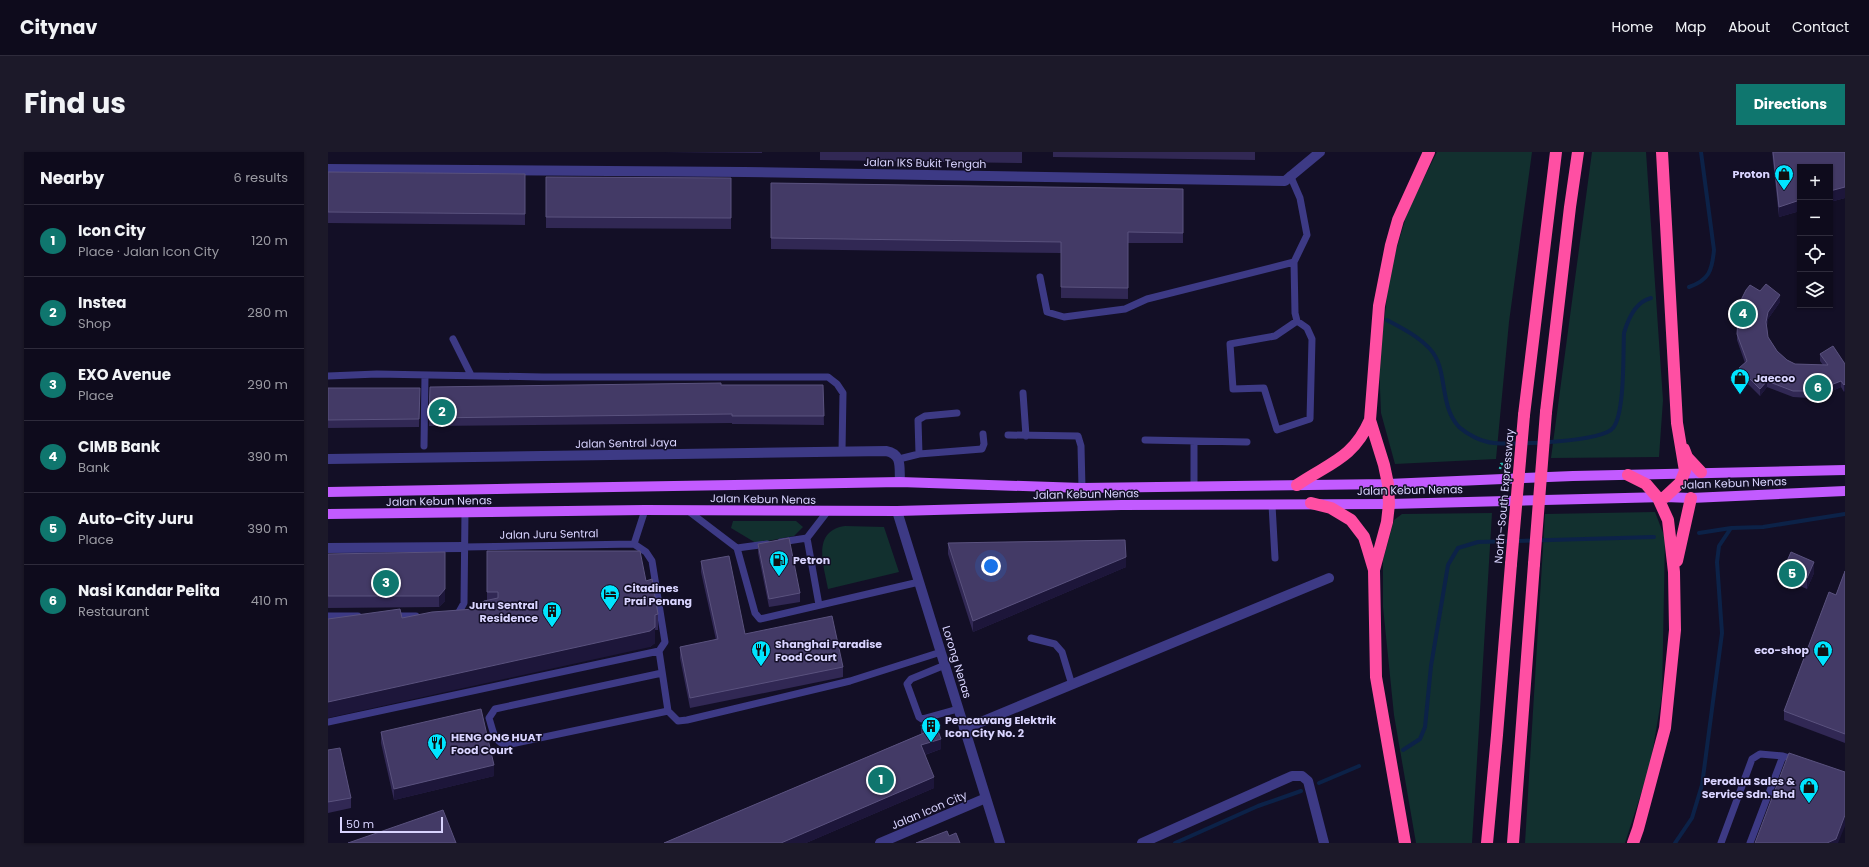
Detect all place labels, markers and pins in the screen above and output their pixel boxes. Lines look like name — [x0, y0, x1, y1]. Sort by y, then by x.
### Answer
shop icon: Proton — [1773, 163, 1795, 191]
place label: Proton — [1733, 166, 1770, 182]
pin: 4 — [1730, 299, 1756, 329]
shop icon: Jaecoo — [1729, 367, 1751, 395]
place label: Jaecoo — [1754, 370, 1795, 386]
pin: 6 — [1805, 373, 1831, 403]
pin: 2 — [429, 397, 455, 427]
fuel station icon: Petron — [768, 549, 790, 577]
place label: Petron — [793, 552, 830, 568]
pin: 5 — [1779, 559, 1805, 589]
pin: 3 — [373, 568, 399, 598]
place label: Citadines Prai Penang — [624, 580, 692, 609]
hotel icon: Citadines Prai Penang — [599, 583, 621, 611]
place label: Juru Sentral Residence — [469, 597, 538, 626]
building icon: Juru Sentral Residence — [541, 600, 563, 628]
place label: Shanghai Paradise Food Court — [775, 636, 882, 665]
restaurant icon: Shanghai Paradise Food Court — [750, 639, 772, 667]
shop icon: eco-shop — [1812, 639, 1834, 667]
place label: eco-shop — [1754, 642, 1810, 658]
place label: Pencawang Elektrik Icon City No. 2 — [945, 712, 1057, 741]
building icon: Pencawang Elektrik Icon City No. 2 — [920, 715, 942, 743]
place label: HENG ONG HUAT Food Court — [451, 729, 543, 758]
restaurant icon: HENG ONG HUAT Food Court — [426, 732, 448, 760]
pin: 1 — [868, 765, 894, 795]
place label: Perodua Sales & Service Sdn. Bhd — [1702, 773, 1795, 802]
shop icon: Perodua Sales & Service Sdn. Bhd — [1798, 776, 1820, 804]

